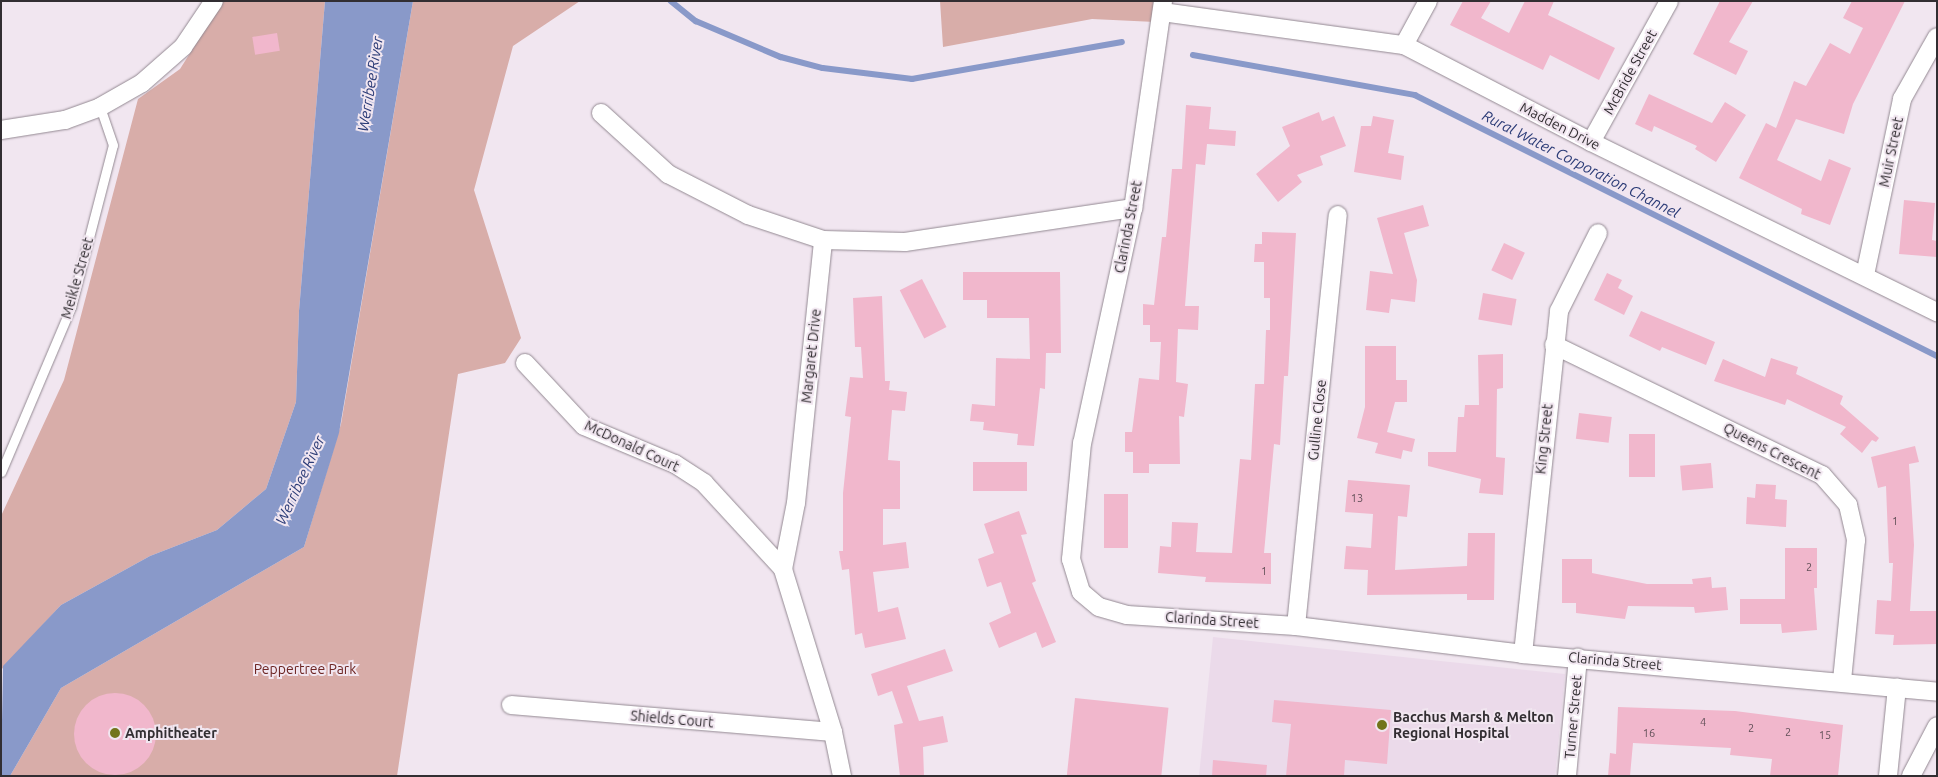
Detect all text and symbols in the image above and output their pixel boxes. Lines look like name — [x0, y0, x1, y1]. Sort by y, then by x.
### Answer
street label: McBride Street — [1600, 27, 1660, 117]
water label: Werribee River — [354, 35, 386, 133]
street label: Madden Drive — [1517, 99, 1603, 153]
water label: Rural Water Corporation Channel — [1479, 106, 1683, 222]
street label: Muir Street — [1875, 115, 1907, 189]
street label: Clarinda Street — [1111, 179, 1145, 275]
street label: Meikle Street — [57, 235, 97, 321]
street label: Margaret Drive — [798, 308, 824, 404]
street label: Gulline Close — [1304, 379, 1330, 461]
street label: King Street — [1532, 403, 1556, 475]
street label: McDonald Court — [582, 417, 682, 475]
street label: Queens Crescent — [1721, 419, 1823, 483]
water label: Werribee River — [272, 433, 328, 527]
house number: 13 — [1351, 491, 1363, 505]
house number: 1 — [1892, 514, 1898, 528]
house number: 2 — [1806, 560, 1812, 574]
house number: 1 — [1261, 564, 1267, 578]
street label: Clarinda Street — [1165, 608, 1259, 632]
street label: Clarinda Street — [1568, 649, 1662, 673]
park label: Peppertree Park — [254, 661, 356, 677]
street label: Turner Street — [1561, 674, 1585, 760]
street label: Shields Court — [630, 707, 714, 731]
place label: Bacchus Marsh & Melton Regional Hospital — [1393, 709, 1554, 742]
house number: 4 — [1700, 715, 1706, 729]
marker: Bacchus Marsh & Melton Regional Hospital — [1375, 718, 1389, 732]
house number: 2 — [1748, 721, 1754, 735]
place label: Amphitheater — [125, 725, 217, 741]
house number: 2 — [1785, 725, 1791, 739]
house number: 16 — [1643, 726, 1655, 740]
marker: Amphitheater — [109, 727, 121, 739]
house number: 15 — [1819, 728, 1831, 742]

